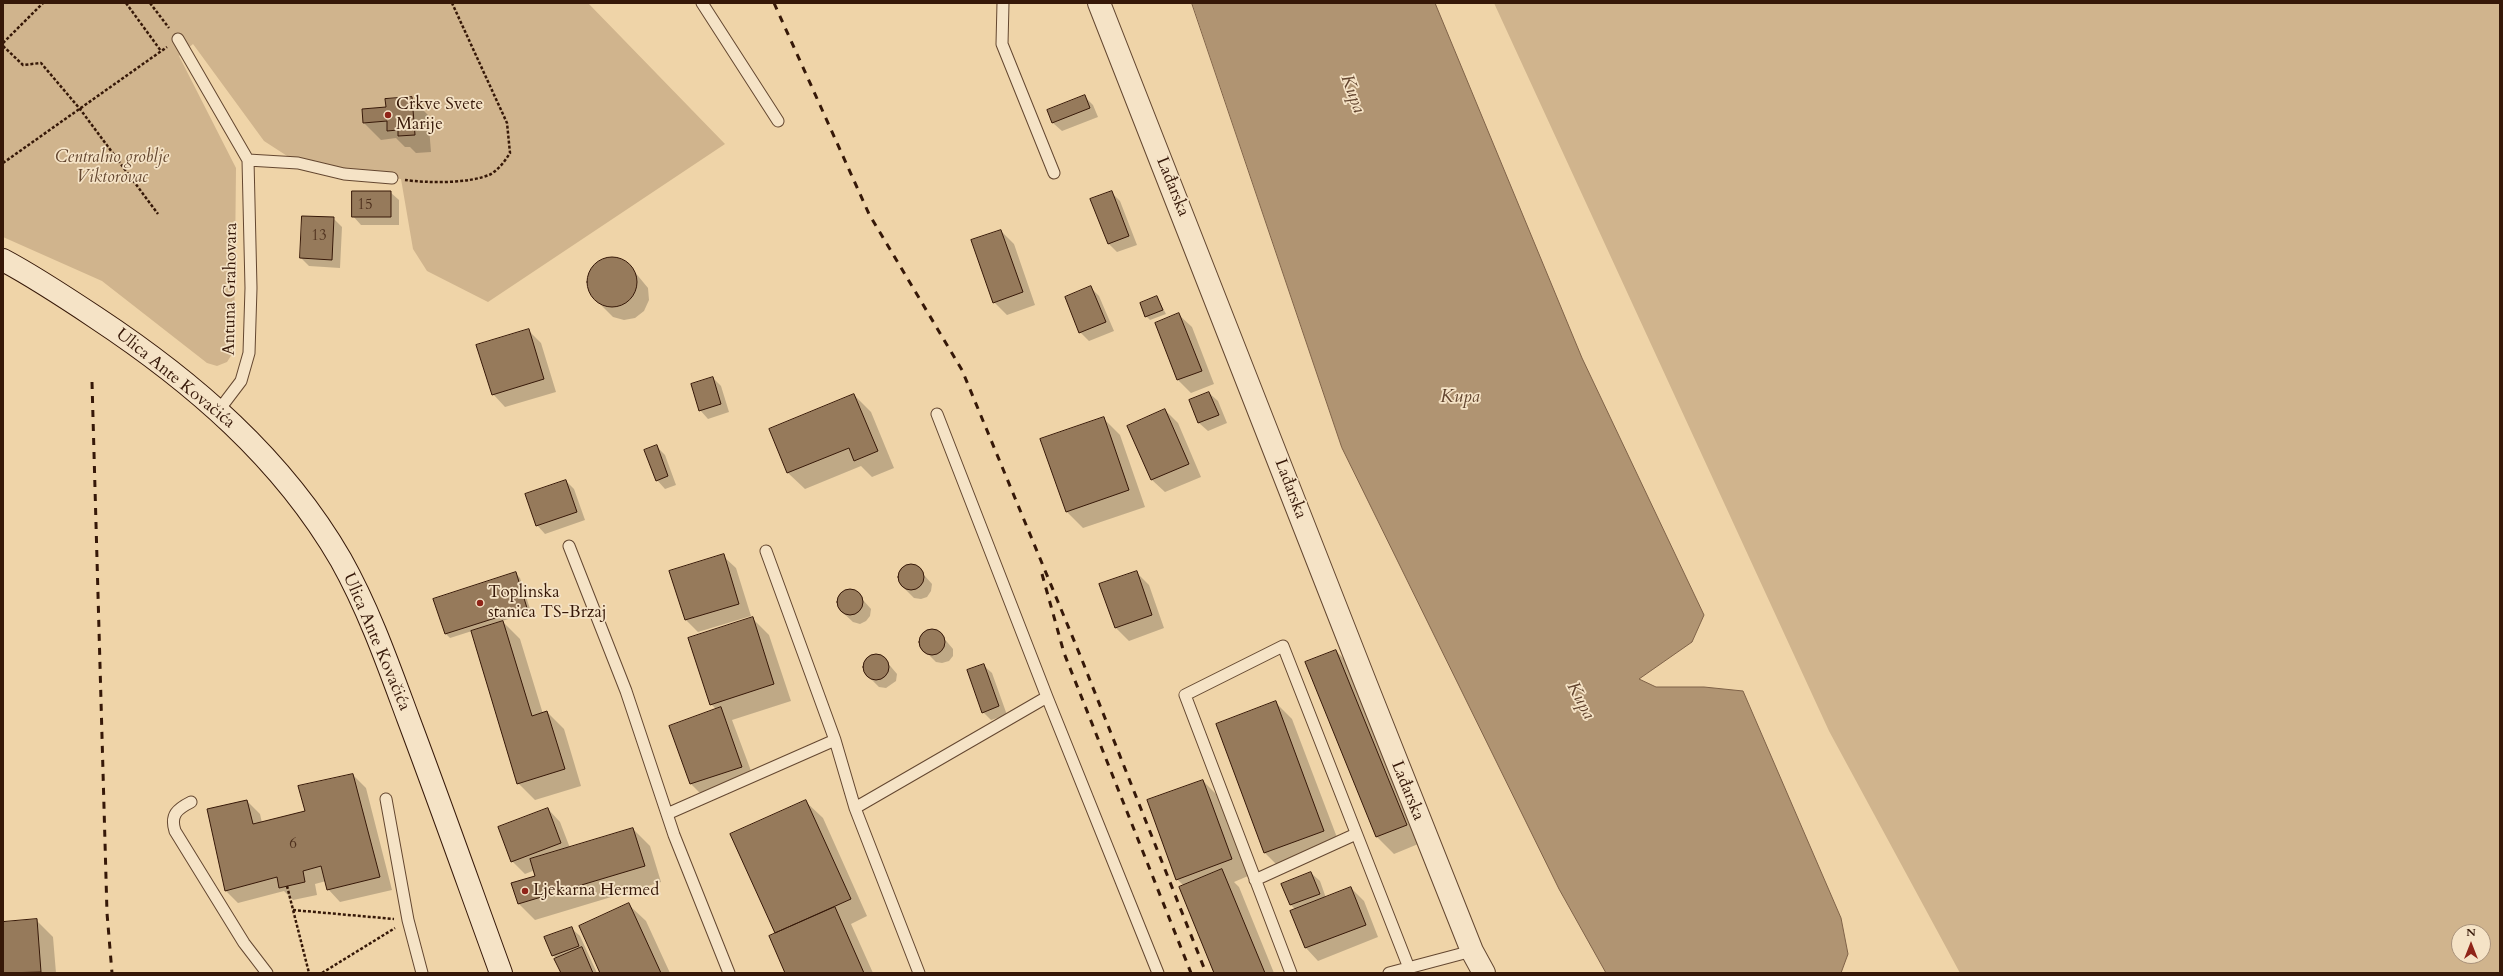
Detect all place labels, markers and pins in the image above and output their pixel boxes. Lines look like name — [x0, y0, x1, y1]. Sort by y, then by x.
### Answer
place label: Crkve Svete Marije — [396, 95, 483, 135]
marker: Crkve Svete Marije — [383, 110, 393, 120]
place label: Toplinska stanica TS-Brzaj — [488, 583, 607, 623]
marker: Toplinska stanica TS-Brzaj — [475, 598, 485, 608]
place label: Ljekarna Hermed — [533, 881, 659, 901]
marker: Ljekarna Hermed — [520, 886, 530, 896]

